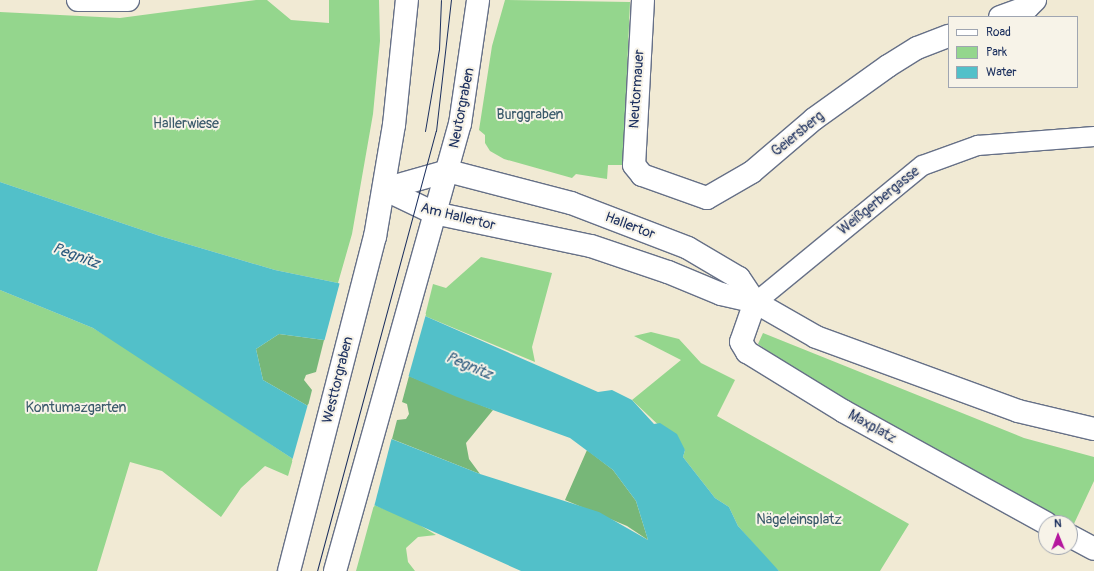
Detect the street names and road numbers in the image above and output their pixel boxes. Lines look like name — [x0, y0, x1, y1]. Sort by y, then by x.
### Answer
street label: Neutormauer — [626, 49, 648, 129]
street label: Neutorgraben — [446, 66, 478, 150]
street label: Geiersberg — [768, 108, 828, 160]
street label: Weißgerbergasse — [835, 163, 923, 239]
street label: Am Hallertor — [419, 200, 497, 234]
street label: Hallertor — [603, 209, 657, 243]
street label: Westtorgraben — [319, 335, 357, 425]
street label: Maxplatz — [845, 407, 899, 447]

